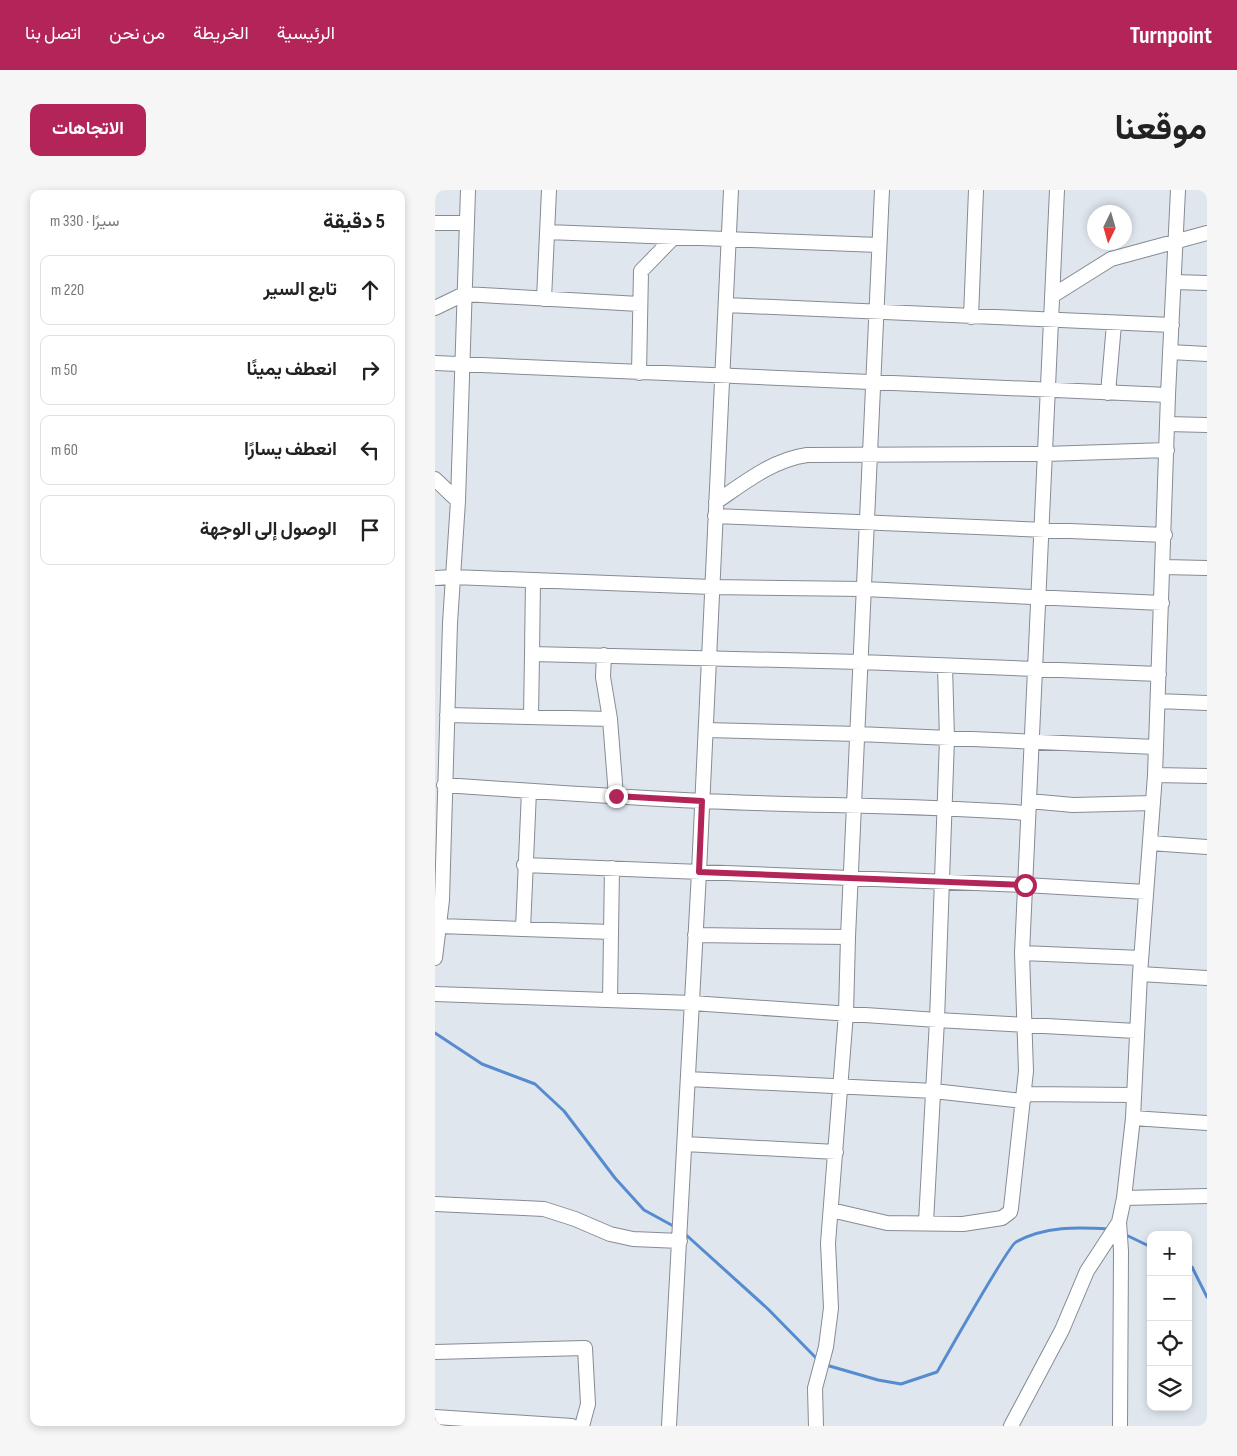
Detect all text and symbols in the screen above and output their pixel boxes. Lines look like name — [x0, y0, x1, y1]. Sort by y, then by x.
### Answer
text: Turnpoint — [1130, 21, 1212, 50]
text: اتصل بنا — [25, 23, 81, 44]
text: من نحن — [109, 23, 165, 44]
text: الخريطة — [193, 23, 249, 44]
text: الرئيسية — [277, 23, 335, 44]
button: الاتجاهات — [30, 104, 146, 156]
text: موقعنا — [1114, 107, 1207, 150]
north arrow — [1087, 205, 1132, 250]
text: 5 دقيقة — [323, 209, 385, 234]
text: سيرًا · 330 m — [50, 212, 119, 231]
icon: ahead — [356, 276, 384, 304]
text: تابع السير — [263, 278, 337, 301]
text: 220 m — [51, 281, 84, 300]
icon: right — [356, 356, 384, 384]
text: انعطف يمينًا — [246, 358, 337, 381]
text: 50 m — [51, 361, 77, 380]
icon: left — [356, 436, 384, 464]
text: انعطف يسارًا — [244, 438, 337, 461]
text: 60 m — [51, 441, 78, 460]
icon: arrive — [356, 516, 384, 544]
text: الوصول إلى الوجهة — [200, 518, 337, 541]
route end — [605, 785, 628, 808]
route start — [1014, 874, 1037, 897]
map controls — [1147, 1231, 1192, 1411]
button: + — [1147, 1231, 1192, 1276]
button: − — [1147, 1276, 1192, 1321]
button: locate — [1147, 1321, 1192, 1366]
button: layers — [1147, 1366, 1192, 1411]

